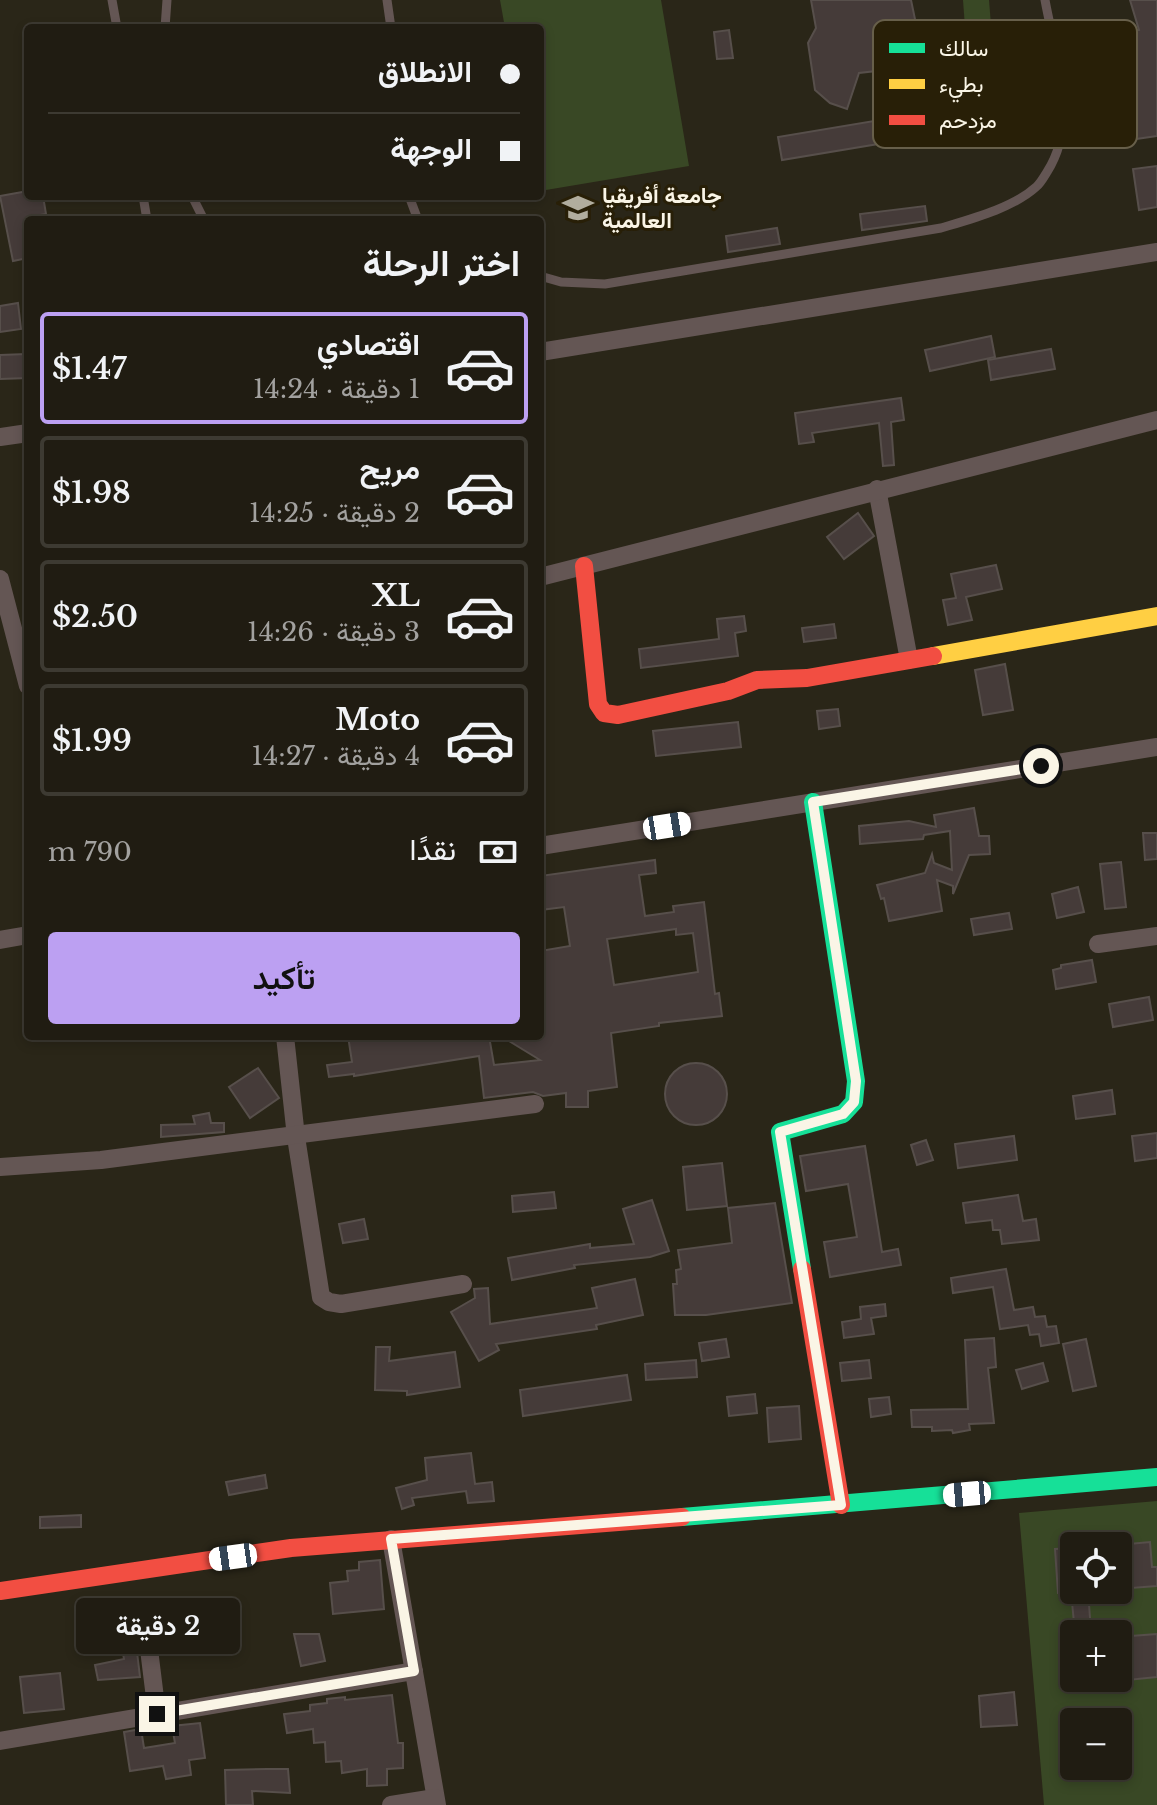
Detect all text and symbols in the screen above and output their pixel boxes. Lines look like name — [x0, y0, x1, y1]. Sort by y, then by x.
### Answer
legend — [873, 20, 1137, 148]
text: سالك — [939, 35, 988, 62]
text: الانطلاق — [378, 53, 472, 90]
text: بطيء — [939, 71, 984, 103]
text: مزدحم — [939, 107, 997, 135]
text: الوجهة — [390, 130, 472, 167]
place label: جامعة أفريقيا العالمية — [602, 182, 722, 234]
school or university icon: جامعة أفريقيا العالمية — [561, 191, 595, 225]
text: اختر الرحلة — [363, 241, 520, 286]
text: اقتصادي — [317, 326, 420, 363]
icon: car — [444, 332, 516, 404]
text: $1.47 — [52, 350, 127, 387]
text: 1 دقيقة · 14:24 — [253, 373, 420, 405]
text: مريح — [360, 450, 420, 487]
icon: car — [444, 456, 516, 528]
text: $1.98 — [52, 474, 131, 511]
text: 2 دقيقة · 14:25 — [249, 497, 420, 529]
text: XL — [372, 577, 420, 614]
icon: car — [444, 580, 516, 652]
text: $2.50 — [52, 598, 138, 635]
text: 3 دقيقة · 14:26 — [247, 616, 420, 648]
text: Moto — [335, 701, 420, 738]
icon: car — [444, 704, 516, 776]
text: $1.99 — [52, 722, 132, 759]
text: 4 دقيقة · 14:27 — [252, 740, 420, 772]
route start — [1023, 748, 1059, 784]
car — [641, 810, 693, 842]
icon: cash — [476, 830, 520, 874]
text: نقدًا — [410, 831, 456, 868]
text: 790 m — [48, 836, 132, 868]
button: تأكيد — [48, 932, 520, 1024]
car — [942, 1480, 992, 1508]
map controls — [1060, 1532, 1132, 1780]
button: locate — [1060, 1532, 1132, 1604]
car — [208, 1542, 258, 1572]
callout: 2 دقيقة — [75, 1598, 239, 1654]
text: 2 دقيقة — [116, 1610, 200, 1642]
button: + — [1060, 1620, 1132, 1692]
route end — [139, 1696, 175, 1732]
button: − — [1060, 1708, 1132, 1780]

